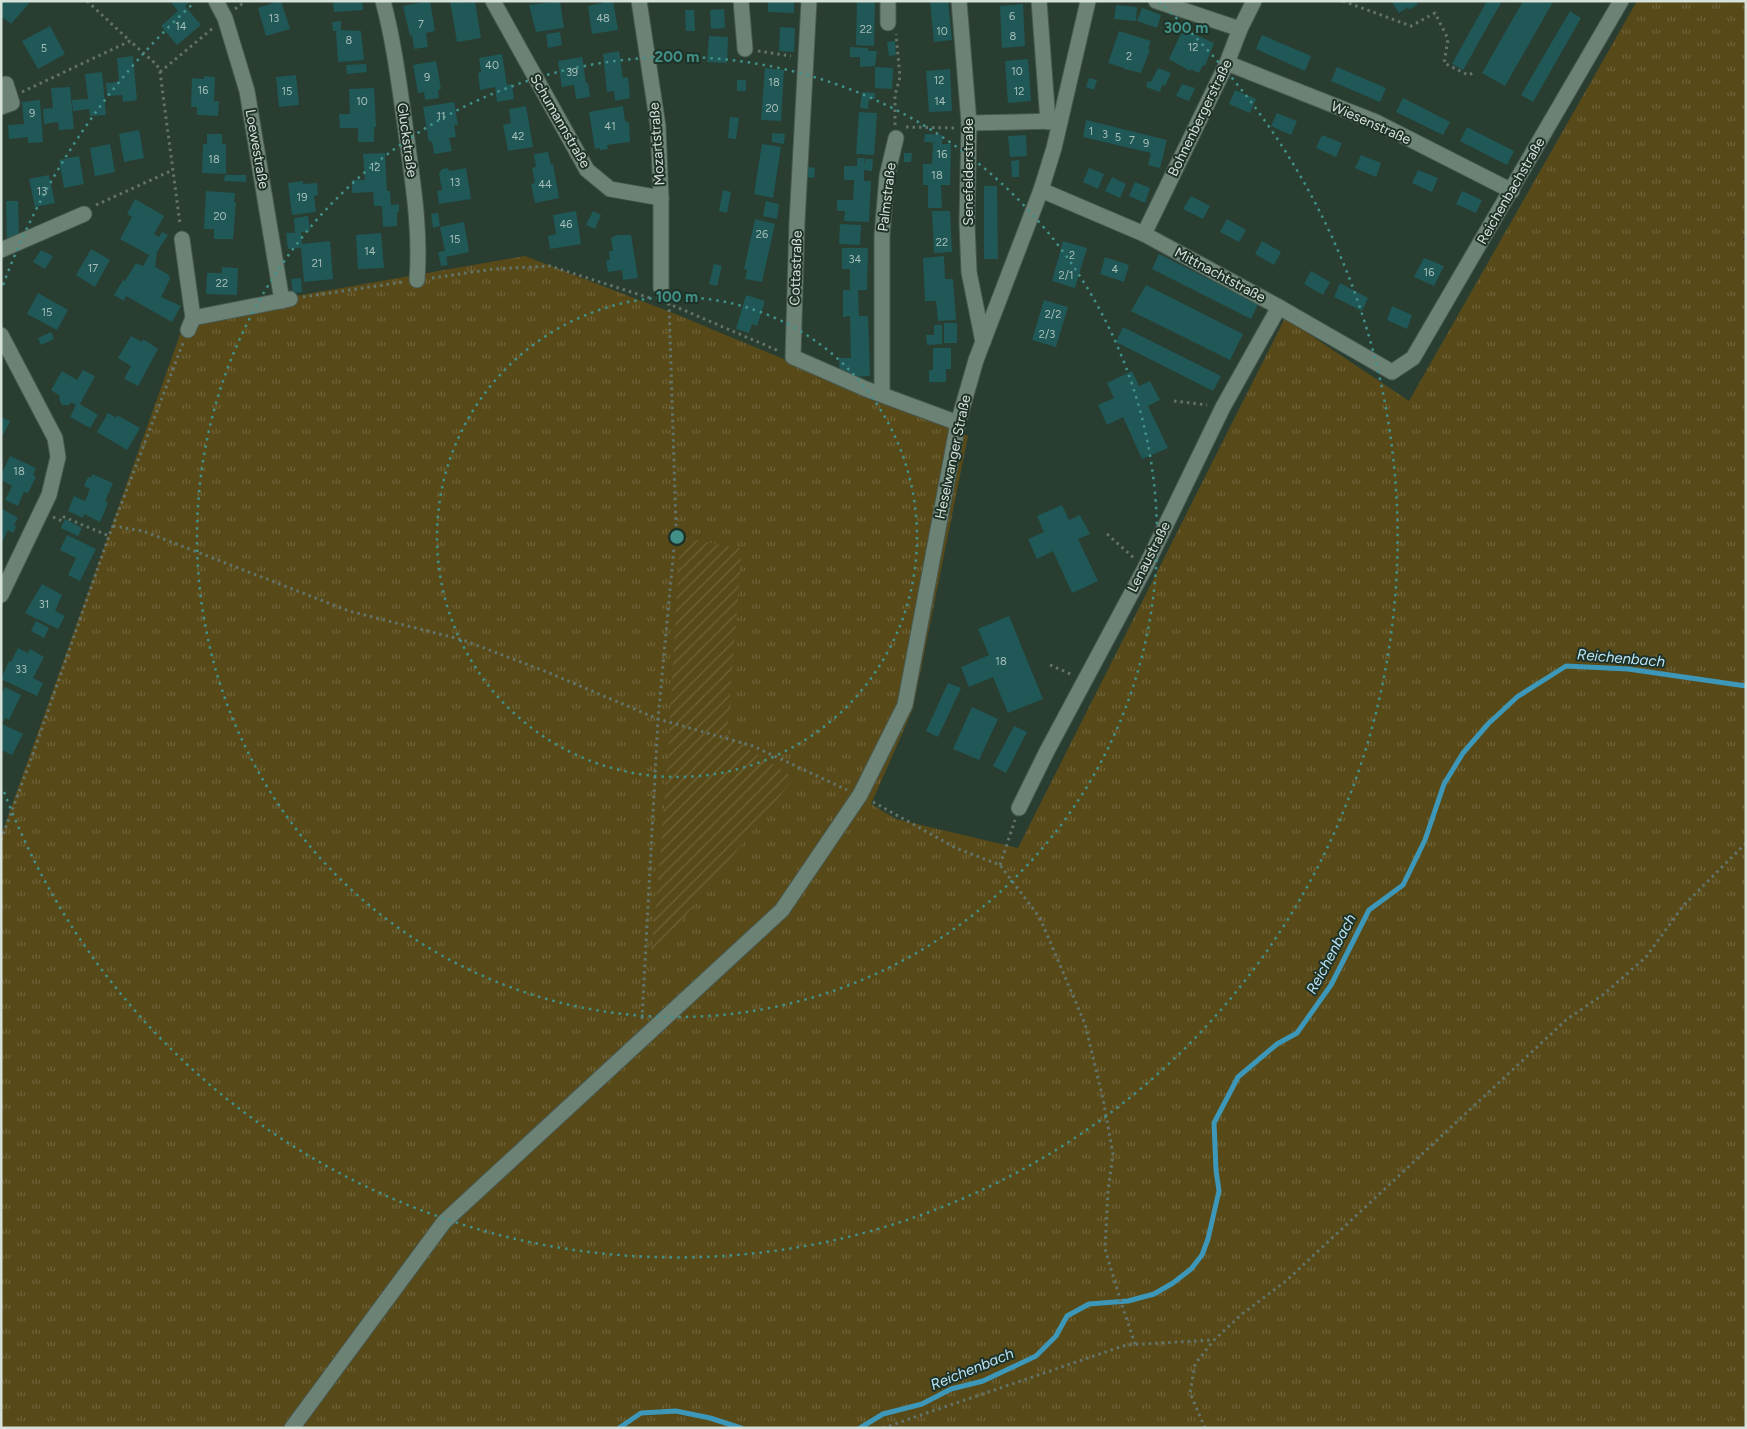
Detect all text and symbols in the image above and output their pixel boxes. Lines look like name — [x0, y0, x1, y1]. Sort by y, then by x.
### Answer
house number: 6 — [1009, 10, 1015, 23]
house number: 13 — [269, 12, 279, 25]
house number: 48 — [596, 12, 610, 25]
house number: 7 — [418, 18, 424, 31]
text: 300 m — [1164, 19, 1208, 37]
house number: 14 — [175, 20, 187, 33]
house number: 22 — [860, 23, 872, 36]
house number: 10 — [936, 25, 948, 38]
house number: 8 — [1010, 30, 1017, 43]
house number: 8 — [346, 34, 353, 47]
house number: 12 — [1188, 41, 1198, 54]
house number: 5 — [41, 42, 47, 55]
text: 200 m — [655, 48, 699, 66]
house number: 2 — [1126, 50, 1132, 63]
street label: Bohnenbergerstraße — [1164, 56, 1236, 179]
house number: 40 — [485, 59, 499, 72]
house number: 10 — [1011, 65, 1023, 78]
house number: 39 — [566, 66, 578, 79]
house number: 9 — [424, 71, 430, 84]
street label: Schumannstraße — [526, 71, 594, 171]
house number: 12 — [934, 74, 944, 87]
house number: 18 — [768, 76, 780, 89]
house number: 16 — [198, 84, 208, 97]
house number: 15 — [282, 85, 292, 98]
house number: 12 — [1014, 85, 1024, 98]
house number: 10 — [356, 95, 368, 108]
house number: 14 — [934, 95, 946, 108]
street label: Wiesenstraße — [1328, 98, 1414, 148]
street label: Gluckstraße — [393, 102, 421, 179]
street label: Mozartstraße — [646, 102, 668, 186]
house number: 20 — [765, 102, 779, 115]
house number: 9 — [29, 107, 35, 120]
street label: Loewestraße — [242, 108, 272, 190]
house number: 11 — [436, 110, 446, 123]
street label: Senefelderstraße — [960, 118, 977, 226]
house number: 41 — [604, 120, 616, 133]
house number: 1 — [1089, 125, 1093, 138]
house number: 3 — [1102, 128, 1108, 141]
house number: 42 — [512, 130, 524, 143]
house number: 5 — [1115, 131, 1121, 144]
house number: 7 — [1129, 134, 1135, 147]
street label: Reichenbachstraße — [1474, 134, 1549, 247]
house number: 9 — [1143, 137, 1149, 150]
house number: 16 — [937, 148, 947, 161]
house number: 18 — [208, 153, 220, 166]
house number: 12 — [370, 161, 380, 174]
street label: Palmstraße — [874, 161, 900, 232]
house number: 18 — [931, 169, 943, 182]
house number: 13 — [450, 176, 460, 189]
house number: 44 — [538, 178, 552, 191]
house number: 13 — [37, 185, 47, 198]
house number: 19 — [297, 191, 307, 204]
house number: 20 — [213, 210, 227, 223]
house number: 46 — [559, 218, 573, 231]
house number: 26 — [756, 228, 768, 241]
street label: Cottastraße — [786, 230, 806, 306]
house number: 15 — [450, 233, 460, 246]
house number: 22 — [936, 236, 948, 249]
street label: Mittnachtstraße — [1172, 244, 1269, 306]
house number: 14 — [364, 245, 376, 258]
house number: 2 — [1069, 249, 1075, 262]
house number: 34 — [849, 253, 862, 266]
house number: 21 — [312, 257, 322, 270]
house number: 17 — [88, 262, 98, 275]
house number: 4 — [1112, 263, 1119, 276]
house number: 16 — [1424, 266, 1434, 279]
house number: 2/1 — [1059, 269, 1073, 282]
house number: 22 — [216, 277, 228, 290]
text: 100 m — [656, 288, 698, 306]
house number: 15 — [42, 306, 52, 319]
house number: 2/2 — [1045, 308, 1061, 321]
house number: 2/3 — [1039, 328, 1055, 341]
street label: Heselwanger Straße — [932, 393, 975, 521]
house number: 18 — [13, 465, 25, 478]
street label: Lenaustraße — [1124, 519, 1174, 595]
centre of rings — [668, 528, 686, 546]
house number: 31 — [39, 598, 49, 611]
water label: Reichenbach — [1576, 645, 1666, 671]
house number: 18 — [995, 655, 1007, 668]
house number: 33 — [15, 663, 27, 676]
water label: Reichenbach — [1302, 911, 1360, 997]
water label: Reichenbach — [928, 1344, 1016, 1394]

